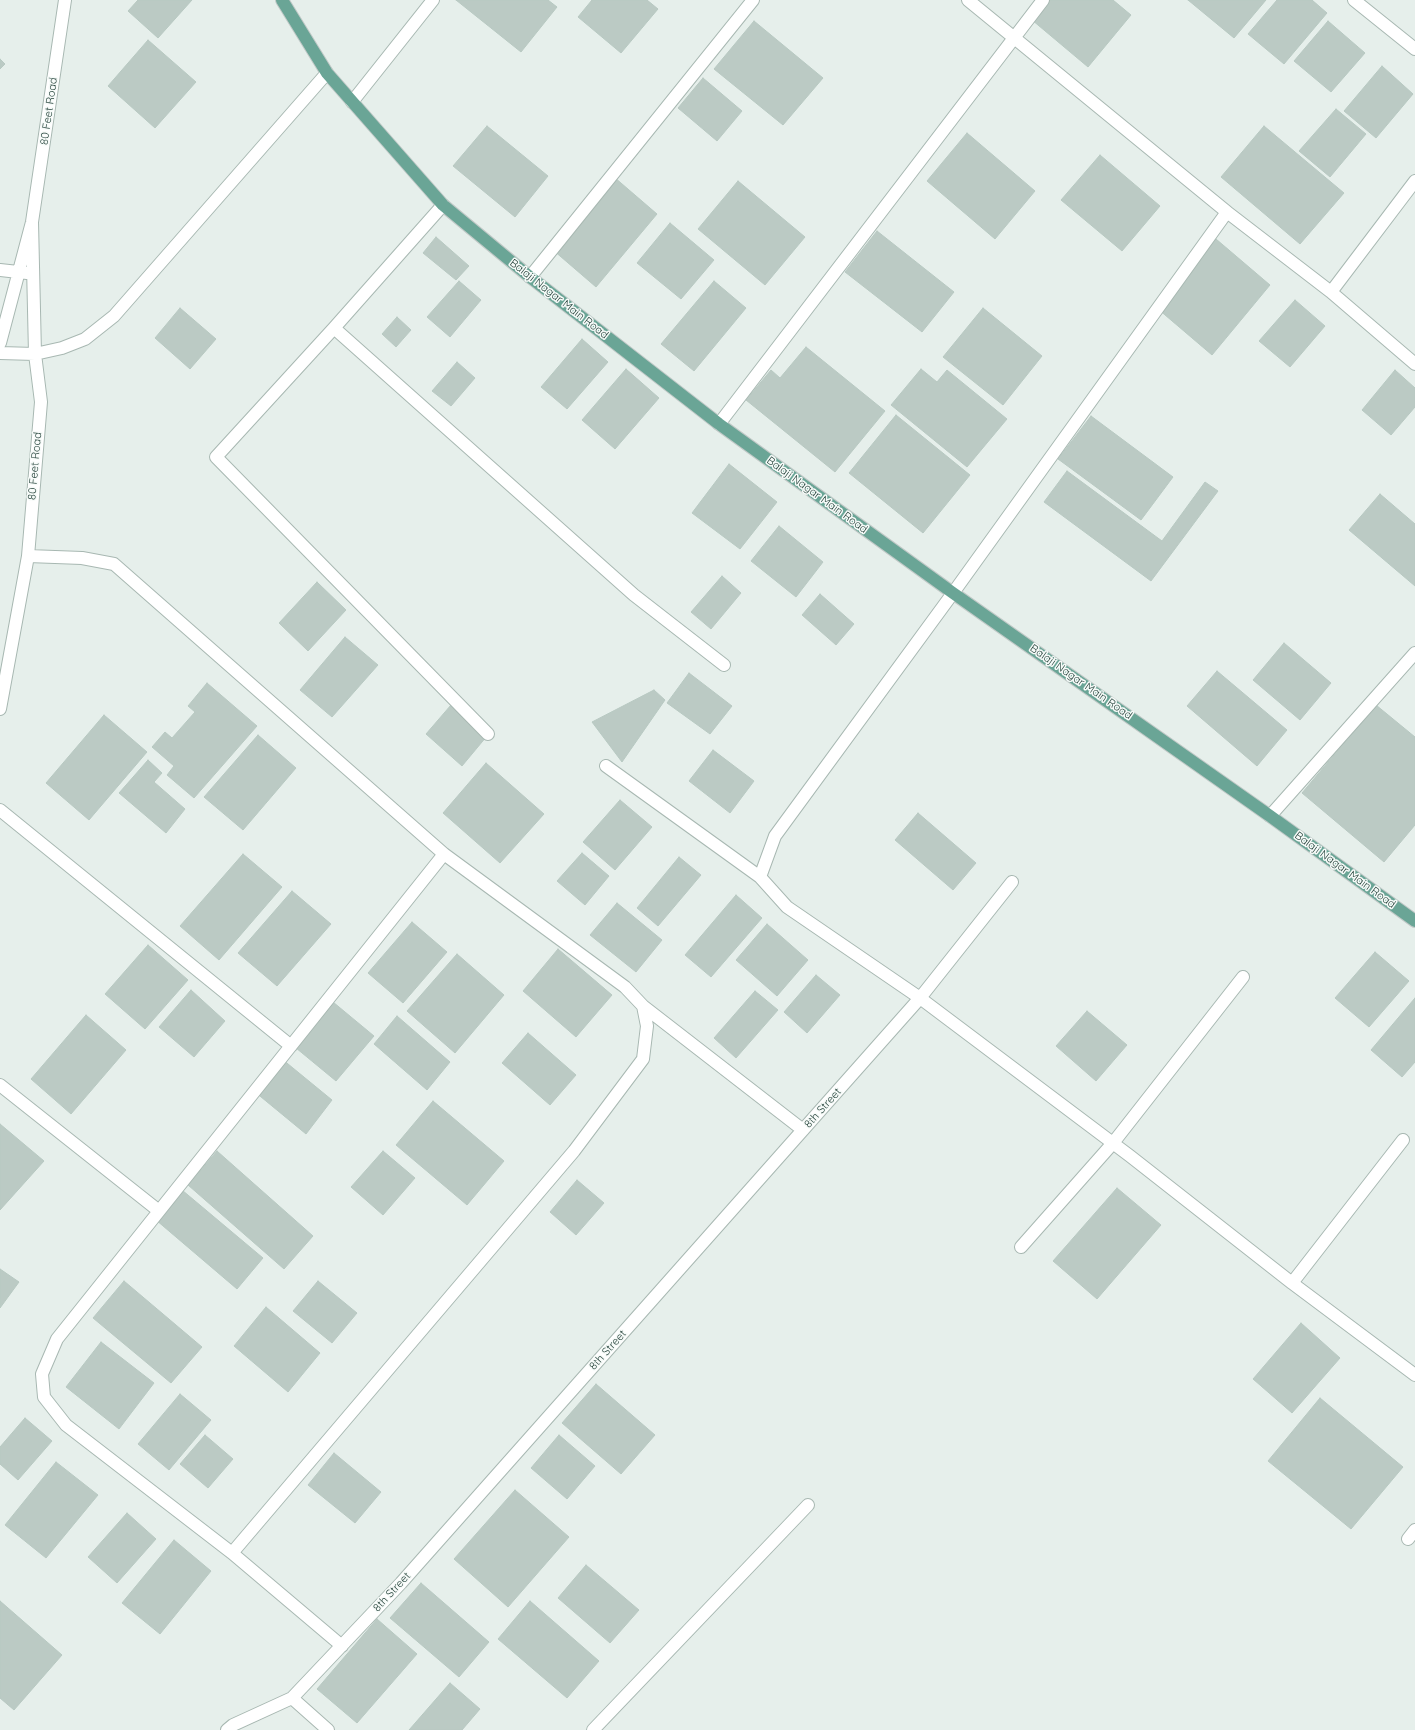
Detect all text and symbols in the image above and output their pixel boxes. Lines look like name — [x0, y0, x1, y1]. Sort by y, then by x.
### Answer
street label: 80 Feet Road — [38, 76, 60, 146]
street label: Balaji Nagar Main Road — [507, 256, 611, 342]
street label: 80 Feet Road — [25, 432, 45, 500]
street label: Balaji Nagar Main Road — [764, 454, 870, 536]
street label: Balaji Nagar Main Road — [1027, 642, 1135, 722]
street label: Balaji Nagar Main Road — [1292, 829, 1398, 911]
street label: 8th Street — [802, 1085, 844, 1131]
street label: 8th Street — [587, 1327, 629, 1373]
street label: 8th Street — [370, 1570, 414, 1614]

